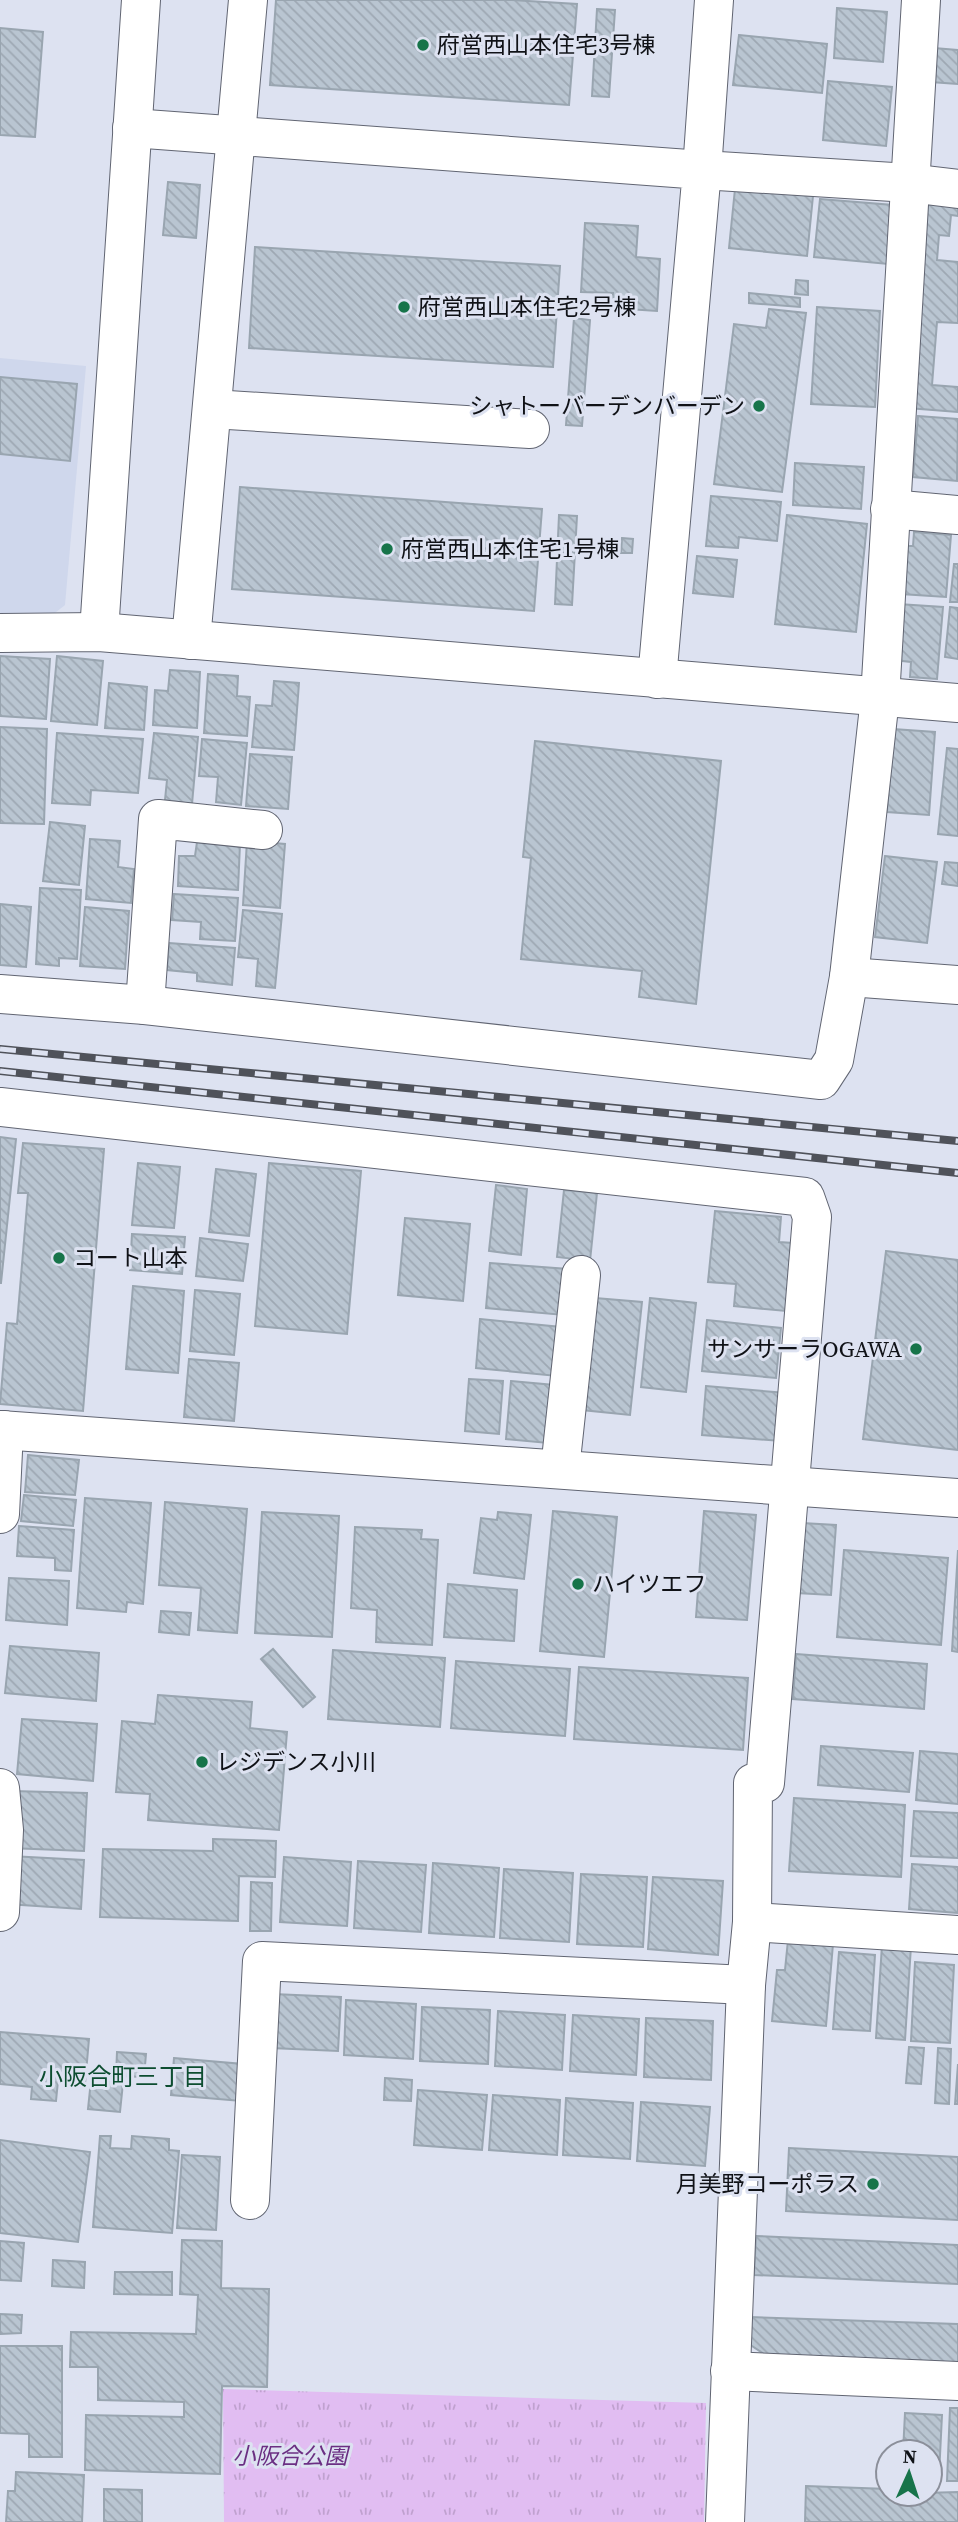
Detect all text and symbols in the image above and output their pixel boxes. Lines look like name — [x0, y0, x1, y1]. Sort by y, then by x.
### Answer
place label: 府営西山本住宅3号棟 — [437, 29, 656, 61]
marker: 府営西山本住宅3号棟 — [415, 37, 431, 53]
place label: 府営西山本住宅2号棟 — [418, 291, 637, 323]
marker: 府営西山本住宅2号棟 — [396, 299, 412, 315]
place label: シャトーバーデンバーデン — [469, 390, 745, 422]
marker: シャトーバーデンバーデン — [751, 398, 767, 414]
place label: 府営西山本住宅1号棟 — [401, 533, 620, 565]
marker: 府営西山本住宅1号棟 — [379, 541, 395, 557]
place label: コート山本 — [73, 1242, 188, 1274]
marker: コート山本 — [51, 1250, 67, 1266]
place label: サンサーラOGAWA — [707, 1333, 903, 1365]
marker: サンサーラOGAWA — [908, 1341, 924, 1357]
place label: ハイツエフ — [592, 1568, 707, 1600]
marker: ハイツエフ — [570, 1576, 586, 1592]
place label: レジデンス小川 — [216, 1746, 377, 1778]
marker: レジデンス小川 — [194, 1754, 210, 1770]
district label: 小阪合町三丁目 — [39, 2060, 207, 2093]
place label: 月美野コーポラス — [675, 2168, 859, 2200]
marker: 月美野コーポラス — [865, 2176, 881, 2192]
north arrow — [874, 2438, 944, 2508]
park label: 小阪合公園 — [233, 2440, 351, 2472]
text: N — [902, 2443, 918, 2469]

